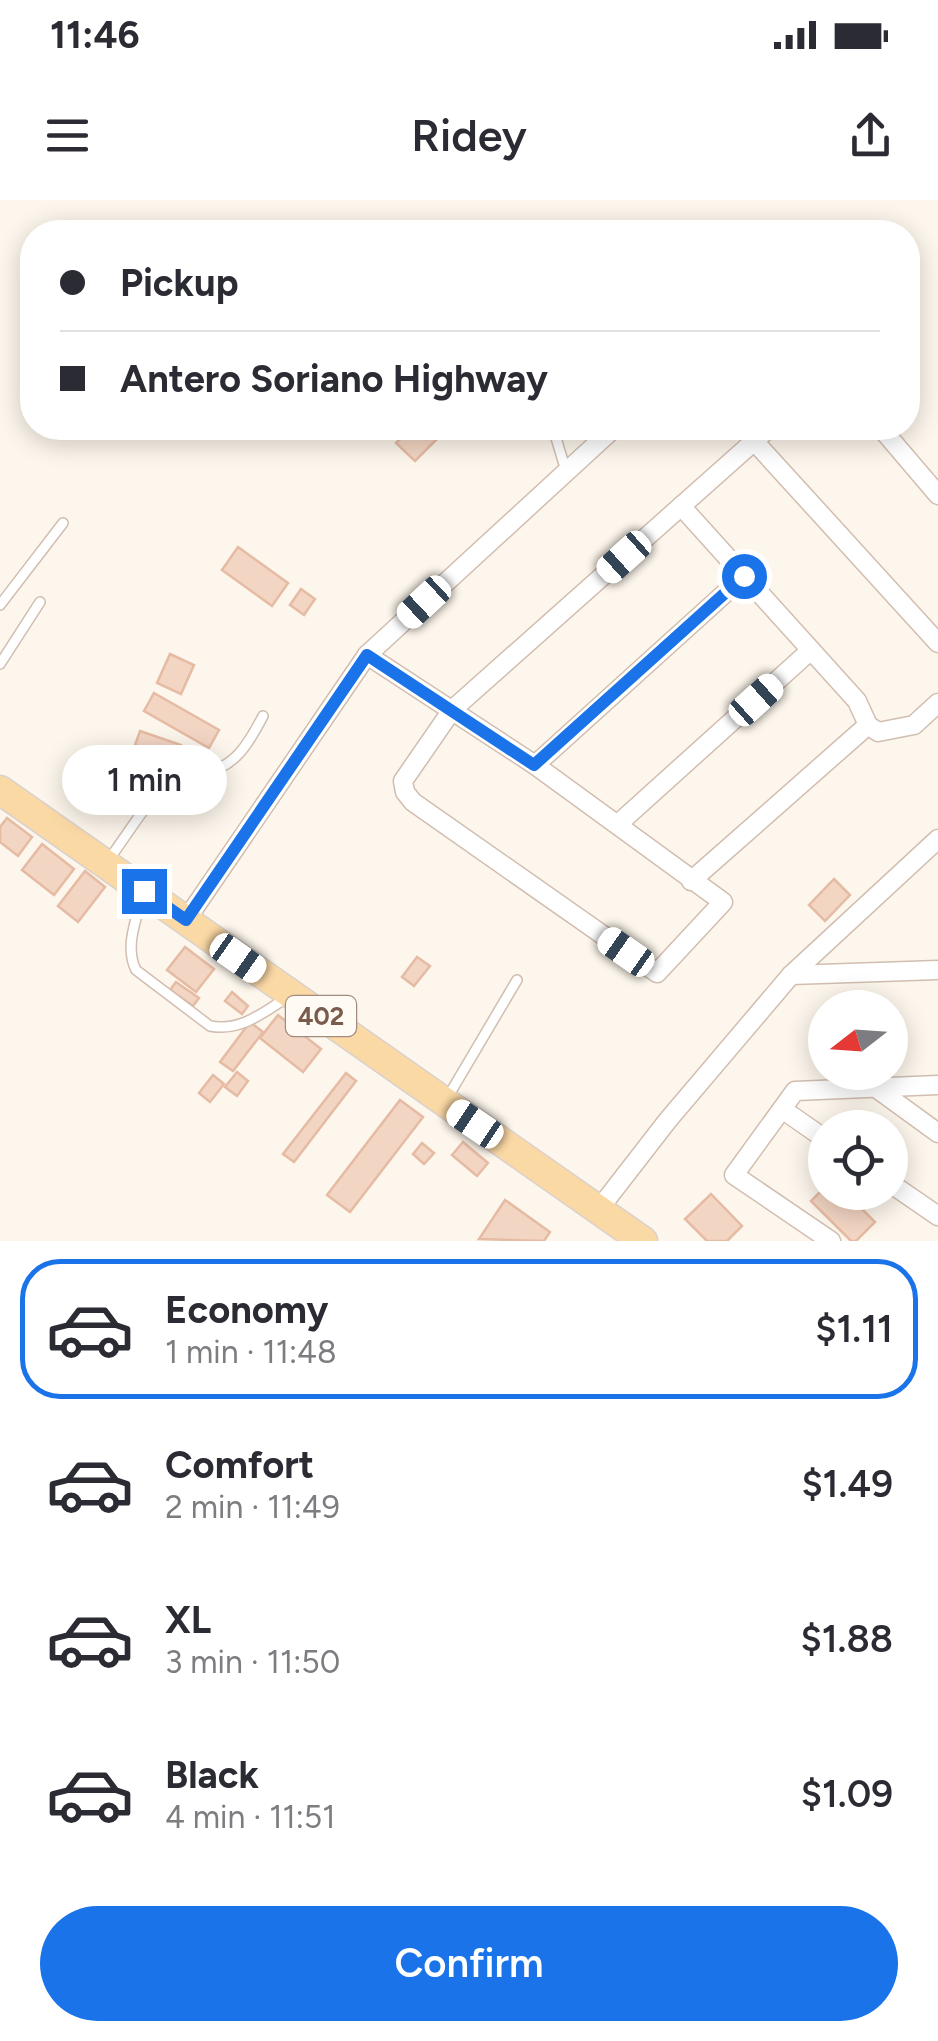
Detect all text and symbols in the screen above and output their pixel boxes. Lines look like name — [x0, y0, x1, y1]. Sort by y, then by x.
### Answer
text: 11:46 — [50, 12, 140, 58]
icon: menu — [40, 108, 95, 163]
text: Ridey — [411, 108, 527, 162]
icon: share — [843, 108, 898, 163]
text: Pickup — [120, 260, 238, 306]
text: Antero Soriano Highway — [120, 356, 548, 402]
car — [592, 526, 656, 588]
route start — [722, 554, 767, 599]
car — [392, 571, 456, 633]
car — [724, 669, 788, 731]
callout: 1 min — [62, 746, 226, 816]
text: 1 min — [107, 761, 182, 799]
route end — [122, 869, 167, 914]
car — [593, 923, 659, 981]
car — [205, 929, 271, 987]
north arrow — [808, 990, 908, 1090]
map controls — [808, 990, 908, 1210]
road number: 402 — [286, 996, 356, 1036]
car — [442, 1095, 508, 1153]
button: locate — [808, 1110, 908, 1210]
icon: car — [45, 1284, 135, 1374]
text: Economy — [165, 1287, 328, 1333]
text: $1.11 — [815, 1306, 893, 1352]
text: 1 min · 11:48 — [165, 1333, 337, 1371]
icon: car — [45, 1439, 135, 1529]
text: Comfort — [165, 1442, 314, 1488]
text: $1.49 — [801, 1461, 893, 1507]
text: 2 min · 11:49 — [165, 1488, 340, 1526]
icon: car — [45, 1594, 135, 1684]
text: XL — [165, 1597, 211, 1643]
text: $1.88 — [800, 1616, 893, 1662]
text: 3 min · 11:50 — [165, 1643, 340, 1681]
icon: car — [45, 1749, 135, 1839]
text: Black — [165, 1752, 259, 1798]
text: $1.09 — [801, 1771, 893, 1817]
text: 4 min · 11:51 — [165, 1798, 335, 1836]
button: Confirm — [40, 1906, 898, 2021]

